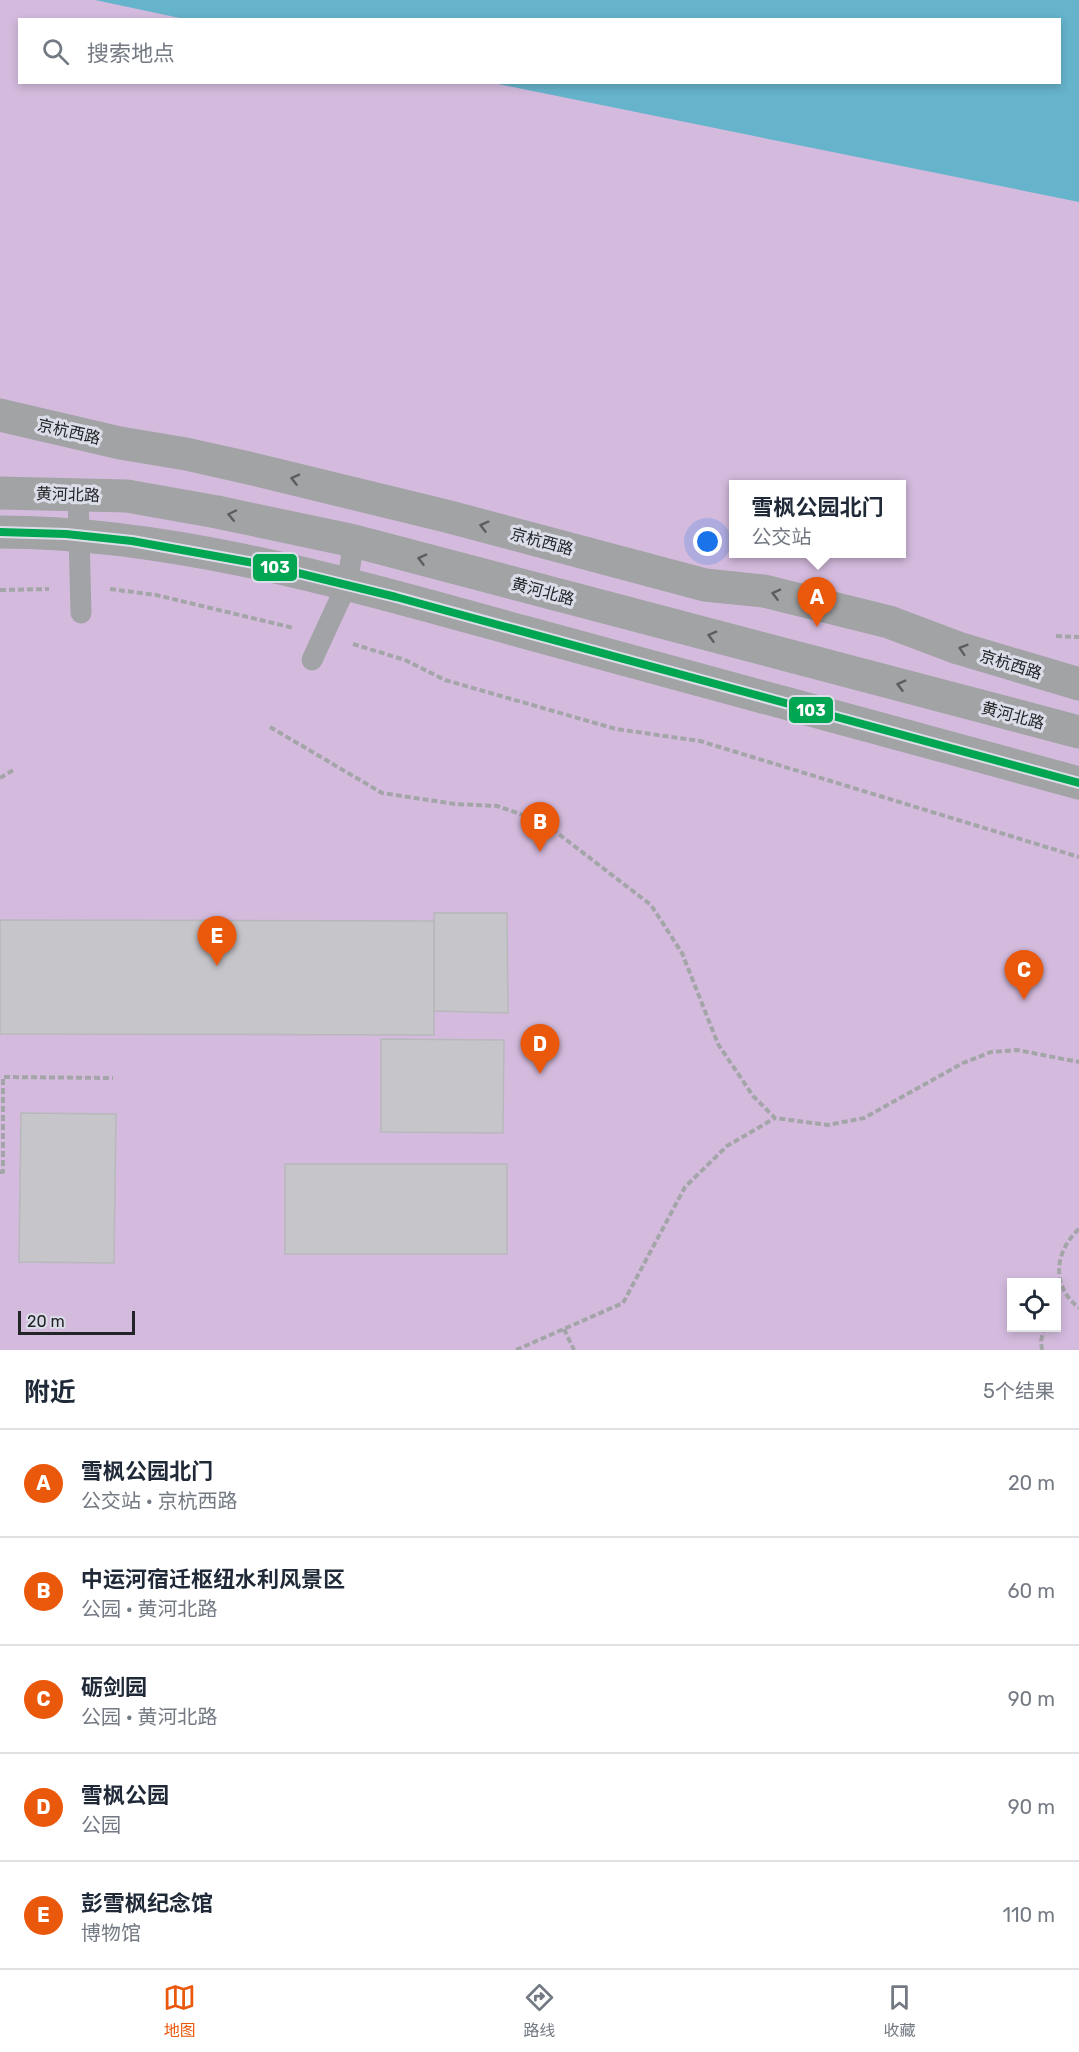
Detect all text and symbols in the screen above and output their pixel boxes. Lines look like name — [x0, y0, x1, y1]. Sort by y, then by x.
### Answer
search box — [18, 18, 1061, 84]
icon: search — [39, 35, 72, 68]
text: 搜索地点 — [87, 40, 175, 67]
street label: 京杭西路 — [36, 415, 102, 448]
one-way arrow — [290, 474, 300, 487]
popup — [729, 480, 906, 558]
street label: 黄河北路 — [36, 484, 100, 505]
text: 雪枫公园北门 — [751, 494, 884, 521]
one-way arrow — [227, 509, 237, 522]
one-way arrow — [479, 521, 490, 533]
street label: 京杭西路 — [508, 524, 575, 559]
text: 公交站 — [751, 525, 811, 549]
your location — [693, 527, 722, 556]
line badge: 103 — [252, 553, 298, 582]
one-way arrow — [417, 554, 427, 567]
text: 103 — [260, 558, 290, 577]
street label: 黄河北路 — [509, 574, 576, 609]
pin: A — [798, 578, 836, 627]
one-way arrow — [771, 589, 781, 602]
one-way arrow — [707, 630, 717, 643]
one-way arrow — [958, 644, 969, 657]
street label: 京杭西路 — [977, 646, 1044, 683]
one-way arrow — [896, 680, 906, 693]
line badge: 103 — [788, 696, 834, 724]
street label: 黄河北路 — [979, 698, 1046, 733]
text: 103 — [796, 701, 826, 720]
pin: B — [520, 802, 560, 852]
pin: E — [198, 916, 236, 966]
pin: C — [1004, 950, 1044, 1000]
pin: D — [520, 1024, 560, 1074]
map controls — [1007, 1278, 1061, 1332]
button: locate — [1007, 1278, 1061, 1332]
scale bar — [18, 1308, 135, 1336]
text: 20 m — [27, 1312, 65, 1331]
text: 附近 — [24, 1377, 76, 1408]
text: 5个结果 — [983, 1379, 1055, 1403]
text: 雪枫公园北门 — [81, 1458, 213, 1485]
text: A — [36, 1471, 51, 1495]
text: 20 m — [1008, 1471, 1055, 1495]
text: 公交站 · 京杭西路 — [81, 1489, 237, 1513]
text: 中运河宿迁枢纽水利风景区 — [81, 1566, 345, 1593]
text: B — [36, 1579, 51, 1603]
text: 60 m — [1008, 1579, 1055, 1603]
text: 公园 · 黄河北路 — [81, 1597, 217, 1621]
text: 砺剑园 — [81, 1674, 147, 1701]
text: C — [36, 1687, 51, 1711]
text: 90 m — [1008, 1687, 1055, 1711]
text: 公园 · 黄河北路 — [81, 1705, 217, 1729]
text: 雪枫公园 — [81, 1782, 169, 1809]
text: D — [36, 1795, 51, 1819]
text: 90 m — [1008, 1795, 1055, 1819]
text: 公园 — [81, 1813, 121, 1837]
text: 彭雪枫纪念馆 — [81, 1890, 213, 1917]
text: E — [37, 1903, 50, 1927]
text: 110 m — [1003, 1903, 1055, 1927]
text: 博物馆 — [81, 1921, 141, 1945]
tab: 地图 — [163, 1981, 196, 2041]
tab: 路线 — [523, 1981, 556, 2041]
tab: 收藏 — [883, 1981, 916, 2041]

